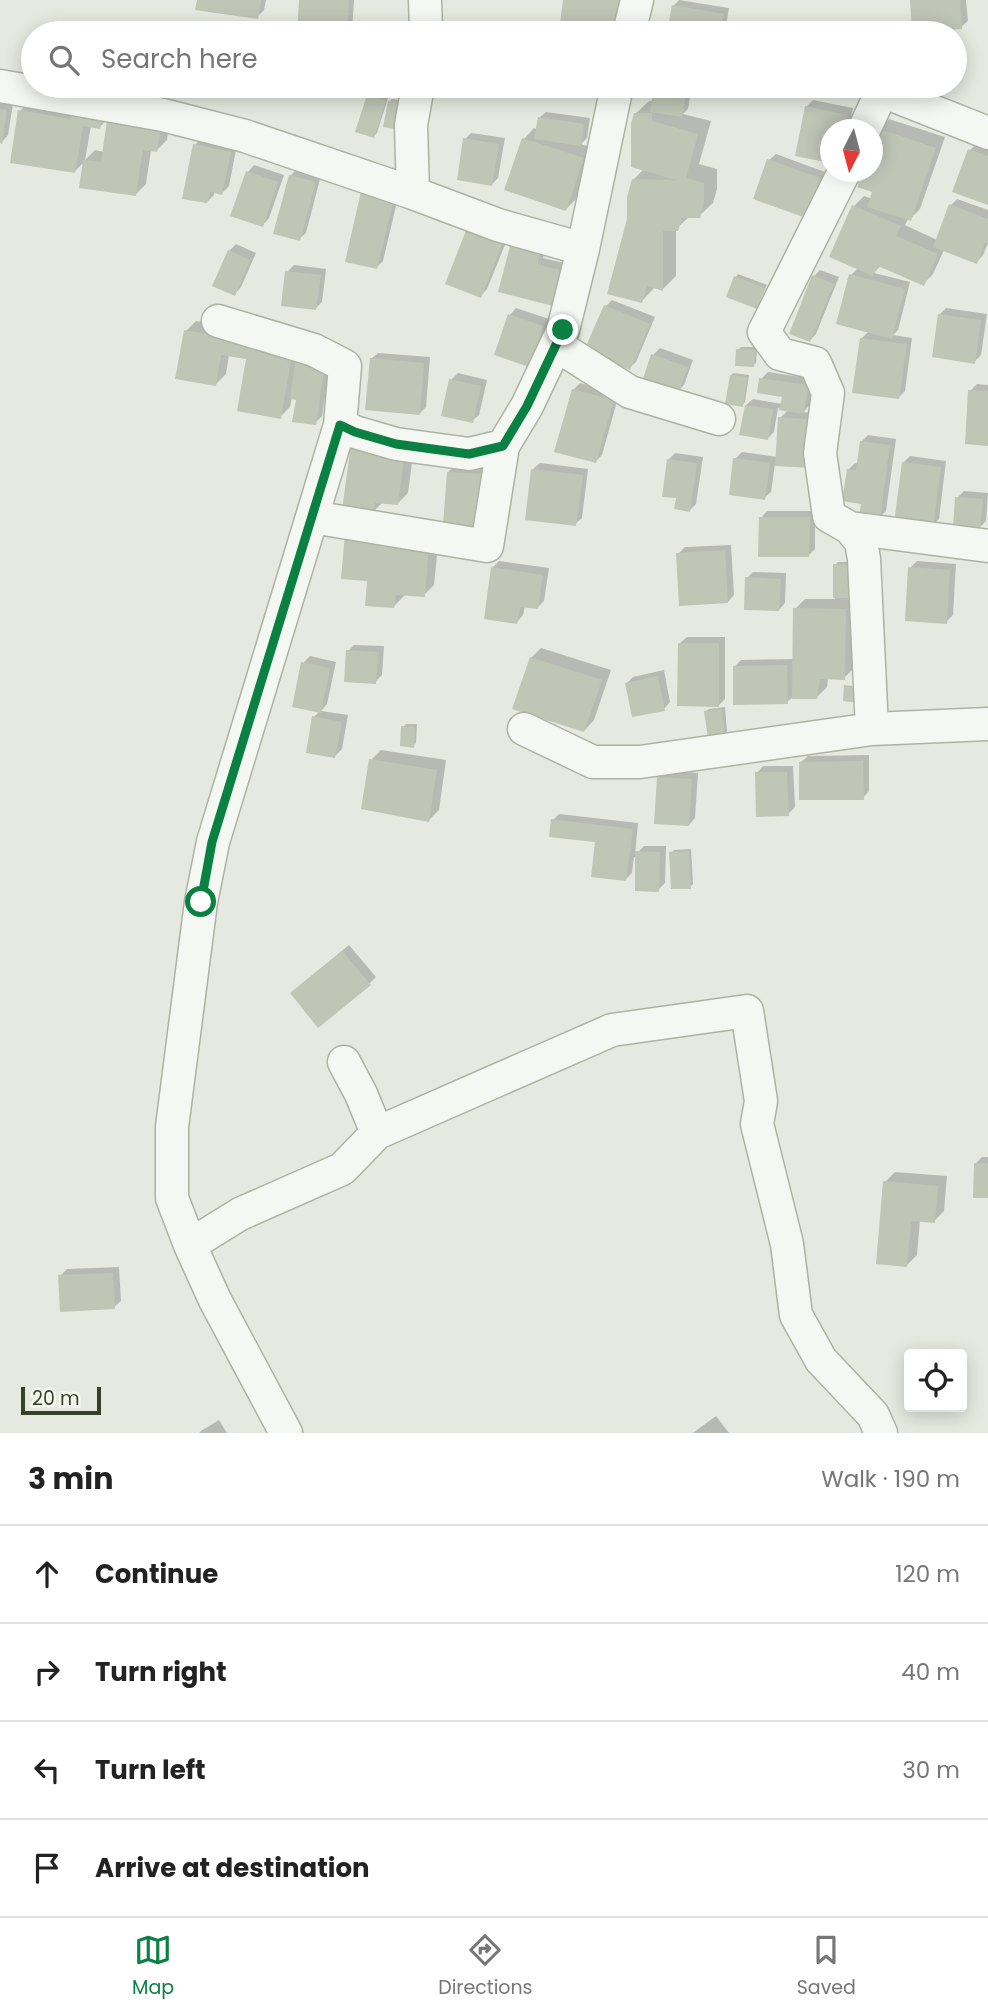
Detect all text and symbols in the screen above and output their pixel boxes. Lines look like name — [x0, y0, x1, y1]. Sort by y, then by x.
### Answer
search box — [21, 21, 967, 98]
icon: search — [45, 41, 83, 79]
text: Search here — [101, 41, 258, 77]
north arrow — [820, 119, 883, 182]
route end — [547, 314, 578, 345]
route start — [185, 886, 216, 917]
map controls — [904, 1349, 967, 1412]
button: locate — [904, 1349, 967, 1412]
scale bar — [21, 1384, 102, 1416]
text: 20 m — [32, 1385, 80, 1412]
text: 3 min — [28, 1457, 113, 1500]
text: Walk · 190 m — [821, 1463, 960, 1495]
icon: ahead — [28, 1555, 66, 1593]
text: Continue — [95, 1556, 218, 1592]
text: 120 m — [895, 1558, 960, 1590]
icon: right — [28, 1653, 66, 1691]
text: Turn right — [95, 1654, 227, 1690]
text: 40 m — [901, 1656, 960, 1688]
icon: left — [28, 1751, 66, 1789]
text: Turn left — [95, 1752, 206, 1788]
text: 30 m — [902, 1754, 960, 1786]
icon: arrive — [28, 1849, 66, 1887]
text: Arrive at destination — [95, 1850, 370, 1886]
tab: Map — [132, 1931, 174, 2002]
tab: Directions — [438, 1931, 533, 2002]
tab: Saved — [797, 1931, 856, 2002]

